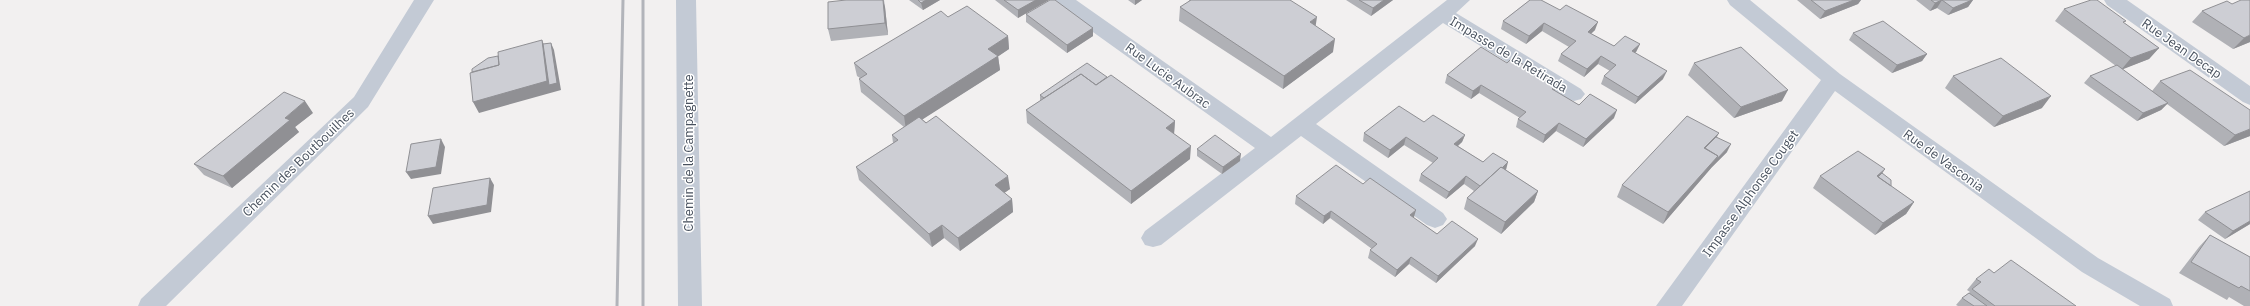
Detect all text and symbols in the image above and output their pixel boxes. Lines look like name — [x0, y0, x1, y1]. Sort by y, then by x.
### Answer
street label: Impasse de la Retirada — [1447, 13, 1571, 96]
street label: Rue Jean Decap — [2138, 15, 2225, 82]
street label: Rue Lucie Aubrac — [1122, 39, 1214, 112]
street label: Chemin de la Campagnette — [680, 74, 697, 232]
street label: Chemin des Boutbouilhes — [239, 104, 358, 220]
street label: Rue de Vasconia — [1900, 125, 1987, 195]
street label: Impasse Alphonse Couget — [1699, 126, 1802, 260]

